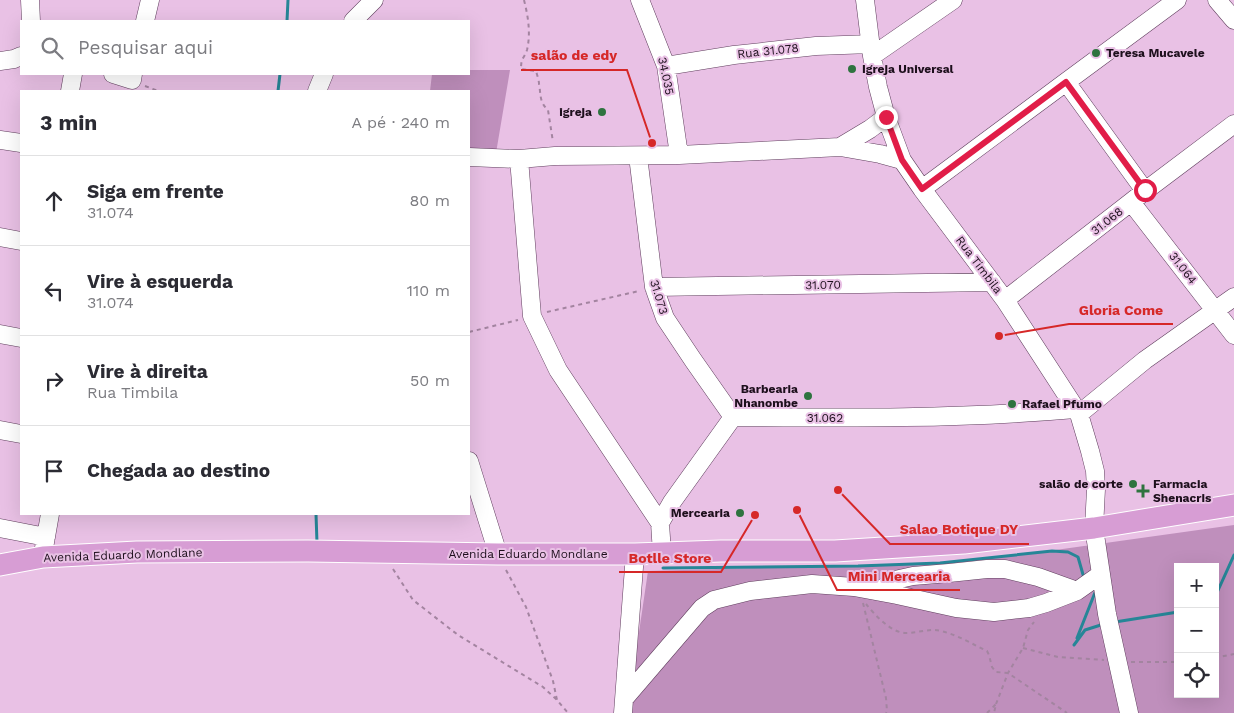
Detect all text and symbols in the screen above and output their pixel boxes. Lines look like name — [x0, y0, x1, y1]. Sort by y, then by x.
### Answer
search box — [20, 20, 470, 75]
icon: search — [38, 34, 66, 62]
text: Pesquisar aqui — [78, 36, 213, 59]
callout: salão de edy — [521, 41, 627, 70]
street label: Rua 31.078 — [737, 41, 799, 61]
place label: Teresa Mucavele — [1106, 46, 1205, 60]
text: salão de edy — [531, 47, 617, 63]
marker: Teresa Mucavele — [1090, 47, 1102, 59]
street label: 34.035 — [655, 56, 677, 96]
place label: Igreja Universal — [862, 62, 954, 76]
marker: Igreja Universal — [846, 63, 858, 75]
place label: igreja — [559, 105, 592, 119]
marker: igreja — [596, 106, 608, 118]
route end — [875, 106, 898, 129]
text: 3 min — [40, 110, 97, 135]
text: A pé · 240 m — [352, 113, 450, 132]
route start — [1134, 179, 1157, 202]
text: Siga em frente — [87, 180, 224, 203]
icon: ahead — [40, 187, 68, 215]
text: 80 m — [409, 191, 450, 210]
text: 31.074 — [87, 203, 134, 222]
street label: 31.068 — [1088, 204, 1126, 238]
street label: Rua Timbila — [953, 233, 1005, 297]
street label: 31.064 — [1166, 249, 1200, 287]
text: Vire à esquerda — [87, 270, 233, 293]
icon: left — [40, 277, 68, 305]
street label: 31.073 — [647, 278, 671, 316]
street label: 31.070 — [805, 278, 841, 292]
text: 110 m — [407, 281, 450, 300]
text: 31.074 — [87, 293, 134, 312]
callout: Gloria Come — [1069, 295, 1173, 324]
text: Gloria Come — [1079, 302, 1163, 318]
text: Vire à direita — [87, 360, 208, 383]
icon: right — [40, 367, 68, 395]
text: 50 m — [410, 371, 450, 390]
place label: Barbearia Nhanombe — [734, 382, 798, 410]
text: Rua Timbila — [87, 383, 178, 402]
marker: Barbearia Nhanombe — [802, 390, 814, 402]
place label: Rafael Pfumo — [1022, 397, 1102, 411]
marker: Rafael Pfumo — [1006, 398, 1018, 410]
street label: 31.062 — [807, 411, 843, 425]
icon: arrive — [40, 457, 68, 485]
text: Chegada ao destino — [87, 459, 270, 482]
place label: salão de corte — [1039, 477, 1123, 491]
place label: Farmacia Shenacris — [1153, 477, 1212, 505]
marker: salão de corte — [1127, 478, 1139, 490]
marker: Farmacia Shenacris — [1137, 485, 1149, 497]
place label: Mercearia — [671, 506, 730, 520]
marker: Mercearia — [734, 507, 746, 519]
callout: Salao Botique DY — [890, 515, 1029, 544]
text: Salao Botique DY — [900, 521, 1019, 537]
callout: Botlle Store — [619, 543, 721, 572]
street label: Avenida Eduardo Mondlane — [43, 545, 203, 565]
street label: Avenida Eduardo Mondlane — [448, 547, 608, 561]
text: Botlle Store — [629, 550, 711, 566]
callout: Mini Mercearia — [837, 561, 960, 590]
map controls — [1174, 563, 1219, 698]
button: + — [1174, 563, 1219, 608]
text: Mini Mercearia — [848, 568, 951, 584]
button: − — [1174, 608, 1219, 653]
button: locate — [1174, 653, 1219, 698]

